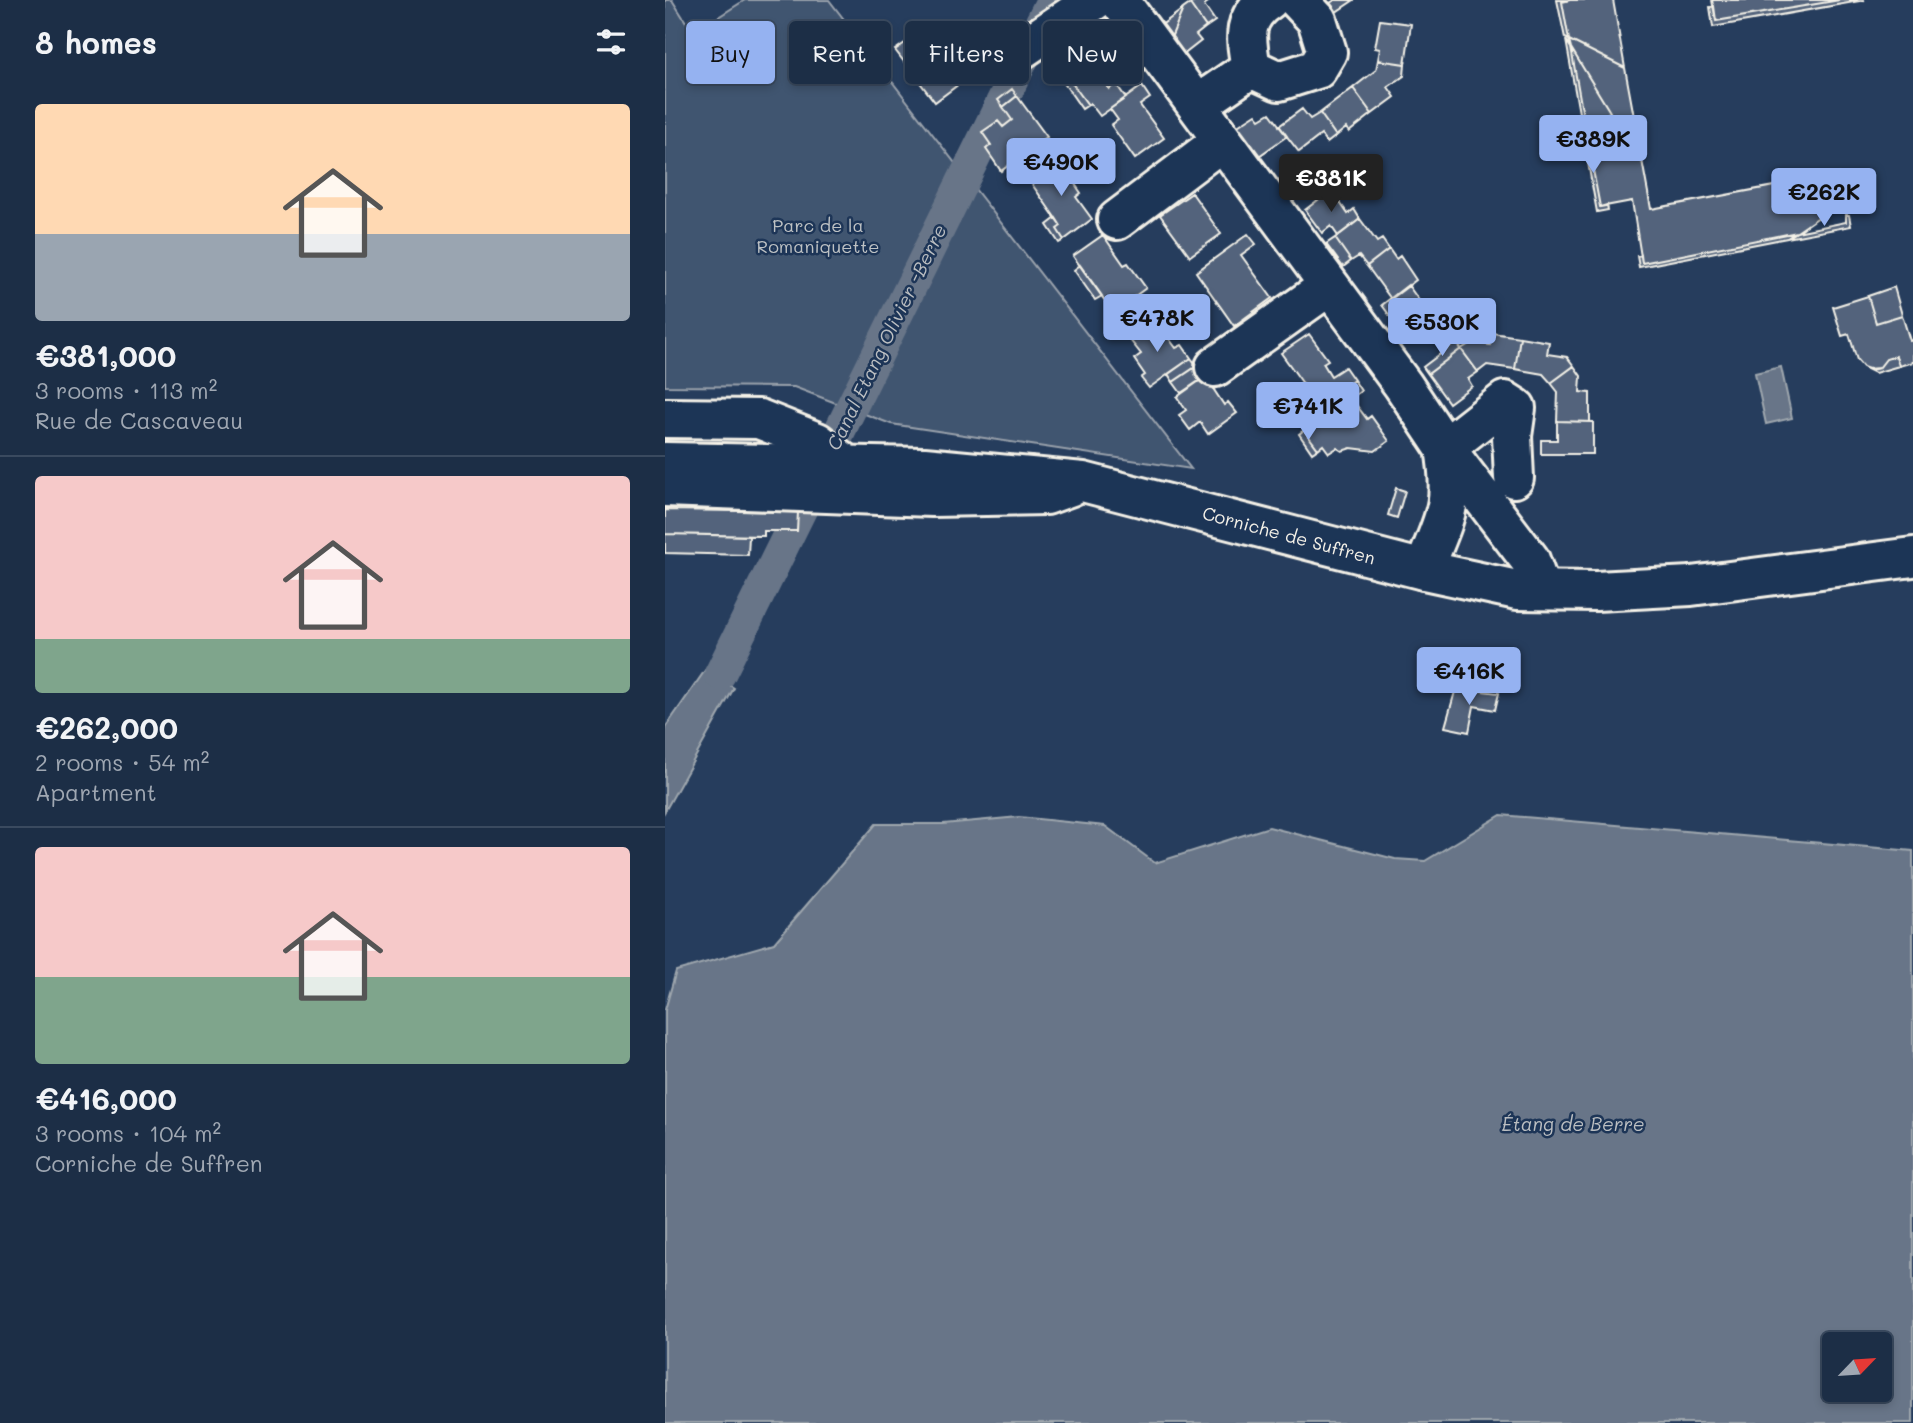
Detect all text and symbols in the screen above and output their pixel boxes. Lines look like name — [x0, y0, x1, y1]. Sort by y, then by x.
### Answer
chip: Buy — [686, 21, 775, 84]
chip: Rent — [789, 21, 891, 84]
chip: Filters — [905, 21, 1029, 84]
chip: New — [1043, 21, 1142, 84]
text: 8 homes — [35, 22, 157, 62]
icon: filters — [592, 23, 630, 61]
pin: €389K — [1544, 116, 1642, 175]
text: €389K — [1555, 123, 1631, 153]
pin: €490K — [1012, 138, 1110, 198]
text: €490K — [1023, 146, 1099, 176]
icon: home — [270, 150, 396, 276]
pin: €381K — [1282, 154, 1380, 214]
text: €381K — [1295, 162, 1367, 192]
pin: €262K — [1775, 168, 1873, 228]
text: €262K — [1787, 176, 1861, 206]
park label: Parc de la Romaniquette — [757, 213, 879, 258]
water label: Canal Etang Olivier -Berre — [820, 220, 952, 454]
pin: €478K — [1108, 294, 1206, 354]
pin: €530K — [1393, 298, 1491, 358]
text: €478K — [1119, 302, 1195, 332]
text: €530K — [1404, 306, 1480, 336]
text: €381,000 — [35, 335, 176, 375]
text: 3 rooms · 113 m² — [35, 375, 217, 405]
pin: €741K — [1259, 382, 1357, 442]
text: €741K — [1272, 390, 1344, 420]
text: Rue de Cascaveau — [35, 405, 243, 435]
street label: Corniche de Suffren — [1200, 500, 1378, 570]
icon: home — [270, 522, 396, 648]
pin: €416K — [1420, 648, 1518, 707]
text: €416K — [1433, 655, 1505, 685]
text: €262,000 — [35, 707, 178, 747]
text: 2 rooms · 54 m² — [35, 747, 210, 777]
text: Apartment — [35, 777, 157, 807]
icon: home — [270, 893, 396, 1019]
text: €416,000 — [35, 1078, 177, 1118]
water label: Étang de Berre — [1502, 1111, 1645, 1136]
text: 3 rooms · 104 m² — [35, 1118, 221, 1148]
text: Corniche de Suffren — [35, 1148, 263, 1178]
north arrow — [1822, 1332, 1892, 1402]
map controls — [1822, 1332, 1892, 1402]

